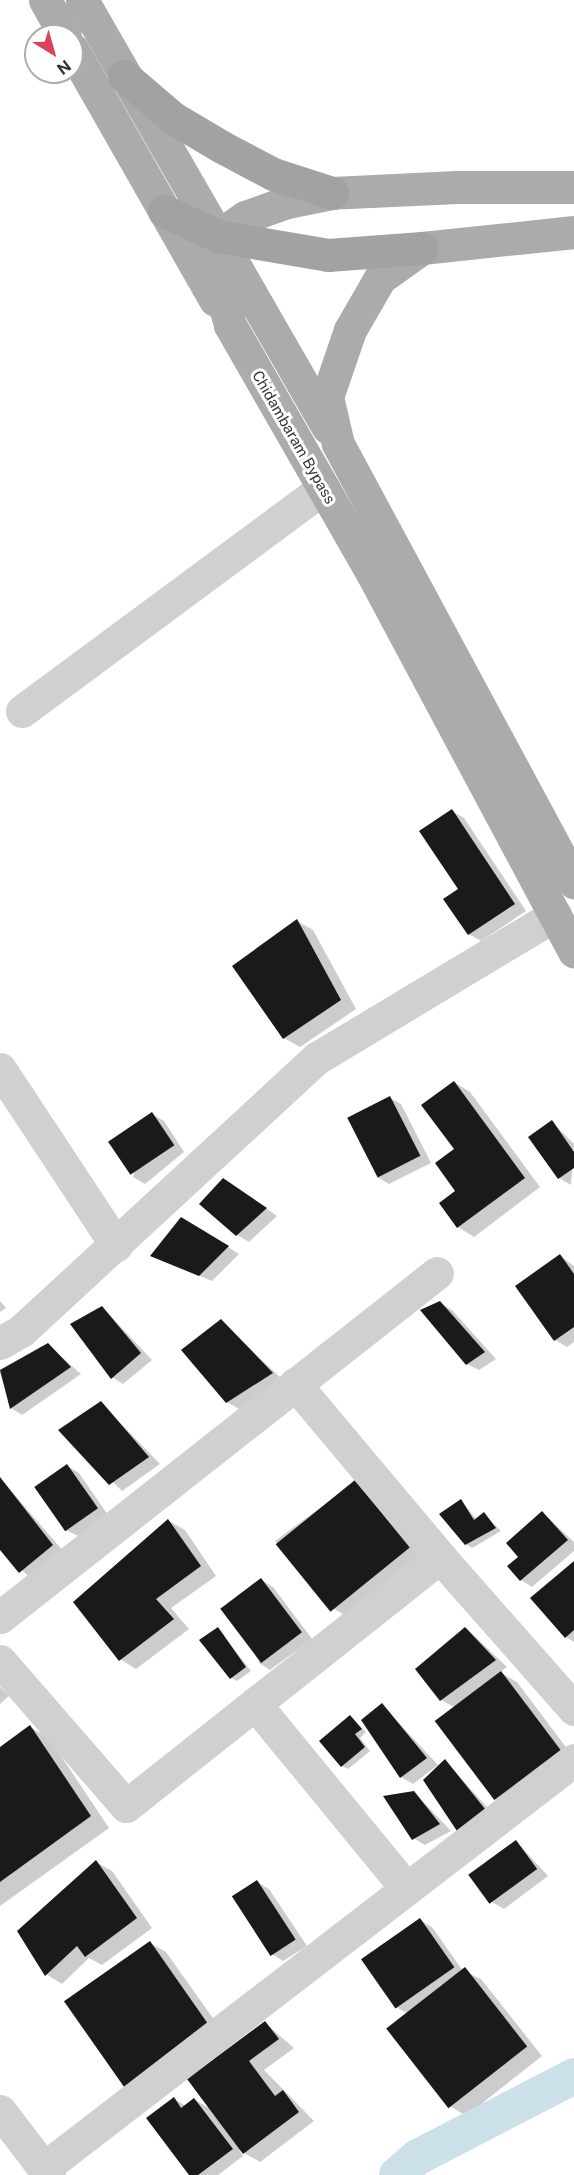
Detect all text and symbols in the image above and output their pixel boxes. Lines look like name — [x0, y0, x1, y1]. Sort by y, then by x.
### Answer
north arrow — [24, 24, 84, 84]
text: N — [53, 56, 75, 79]
street label: Chidambaram Bypass — [249, 367, 339, 507]

